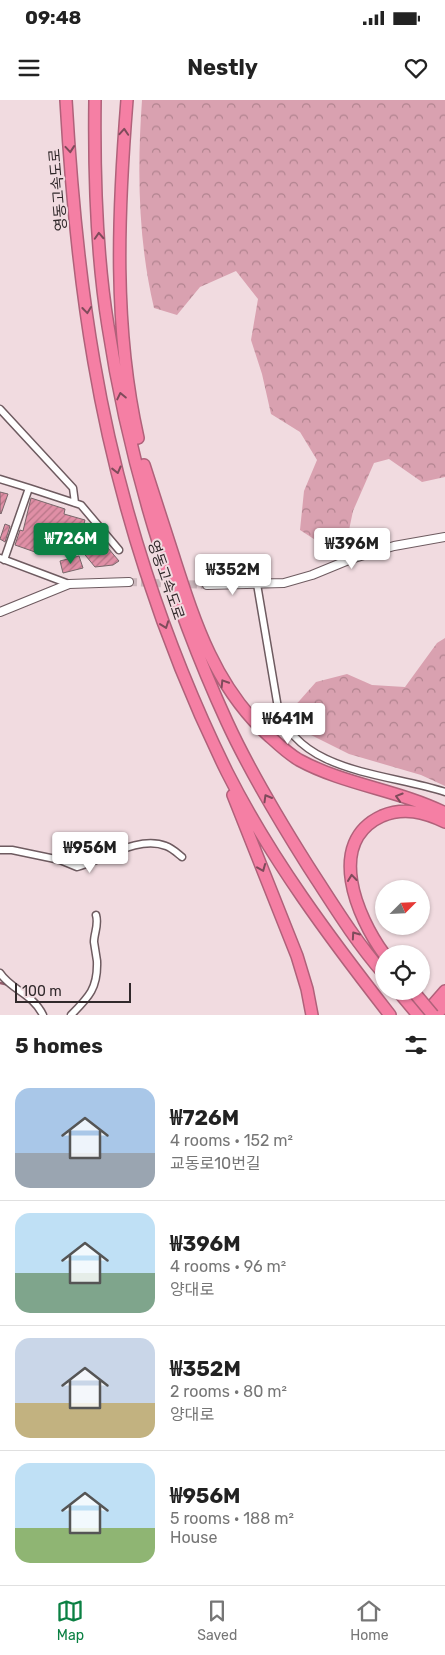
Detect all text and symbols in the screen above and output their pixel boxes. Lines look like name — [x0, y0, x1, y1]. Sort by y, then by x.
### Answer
text: 09:48 — [25, 6, 82, 29]
icon: menu — [15, 54, 43, 82]
text: Nestly — [187, 54, 258, 81]
icon: heart — [402, 54, 430, 82]
one-way arrow — [119, 128, 130, 136]
one-way arrow — [64, 145, 75, 153]
street label: 영동고속도로 — [45, 148, 71, 232]
one-way arrow — [93, 231, 104, 239]
one-way arrow — [81, 306, 91, 315]
one-way arrow — [116, 392, 126, 401]
one-way arrow — [111, 465, 122, 474]
pin: ₩726M — [36, 522, 106, 565]
pin: ₩396M — [317, 528, 387, 570]
text: ₩726M — [45, 529, 97, 548]
text: ₩396M — [325, 534, 379, 553]
street label: 영동고속도로 — [144, 538, 188, 622]
pin: ₩352M — [198, 554, 268, 596]
text: ₩352M — [206, 560, 260, 579]
one-way arrow — [159, 620, 169, 629]
one-way arrow — [221, 679, 231, 688]
pin: ₩641M — [253, 702, 323, 745]
text: ₩641M — [262, 709, 314, 728]
one-way arrow — [396, 792, 404, 802]
one-way arrow — [264, 794, 274, 803]
pin: ₩956M — [55, 832, 125, 874]
text: ₩956M — [63, 838, 117, 857]
one-way arrow — [257, 864, 267, 872]
one-way arrow — [347, 873, 358, 881]
north arrow — [375, 880, 430, 935]
map controls — [375, 880, 430, 1000]
one-way arrow — [352, 932, 360, 941]
button: locate — [375, 945, 430, 1000]
scale bar — [15, 980, 131, 1003]
text: 100 m — [22, 983, 62, 1000]
icon: filters — [402, 1031, 430, 1059]
text: 5 homes — [15, 1033, 103, 1058]
text: ₩726M — [170, 1105, 239, 1130]
icon: home — [55, 1108, 115, 1168]
text: 4 rooms · 152 m² — [170, 1131, 293, 1150]
text: 교동로10번길 — [170, 1154, 261, 1173]
text: ₩396M — [170, 1231, 241, 1256]
icon: home — [55, 1233, 115, 1293]
text: 4 rooms · 96 m² — [170, 1257, 286, 1276]
text: 양대로 — [170, 1280, 214, 1299]
text: ₩352M — [170, 1356, 241, 1381]
icon: home — [55, 1358, 115, 1418]
text: 2 rooms · 80 m² — [170, 1382, 287, 1401]
text: 양대로 — [170, 1405, 214, 1424]
icon: home — [55, 1483, 115, 1543]
text: ₩956M — [170, 1483, 240, 1508]
text: 5 rooms · 188 m² — [170, 1509, 294, 1528]
text: House — [170, 1528, 217, 1547]
tab: Map — [56, 1597, 84, 1644]
tab: Saved — [197, 1597, 237, 1644]
tab: Home — [350, 1597, 389, 1644]

